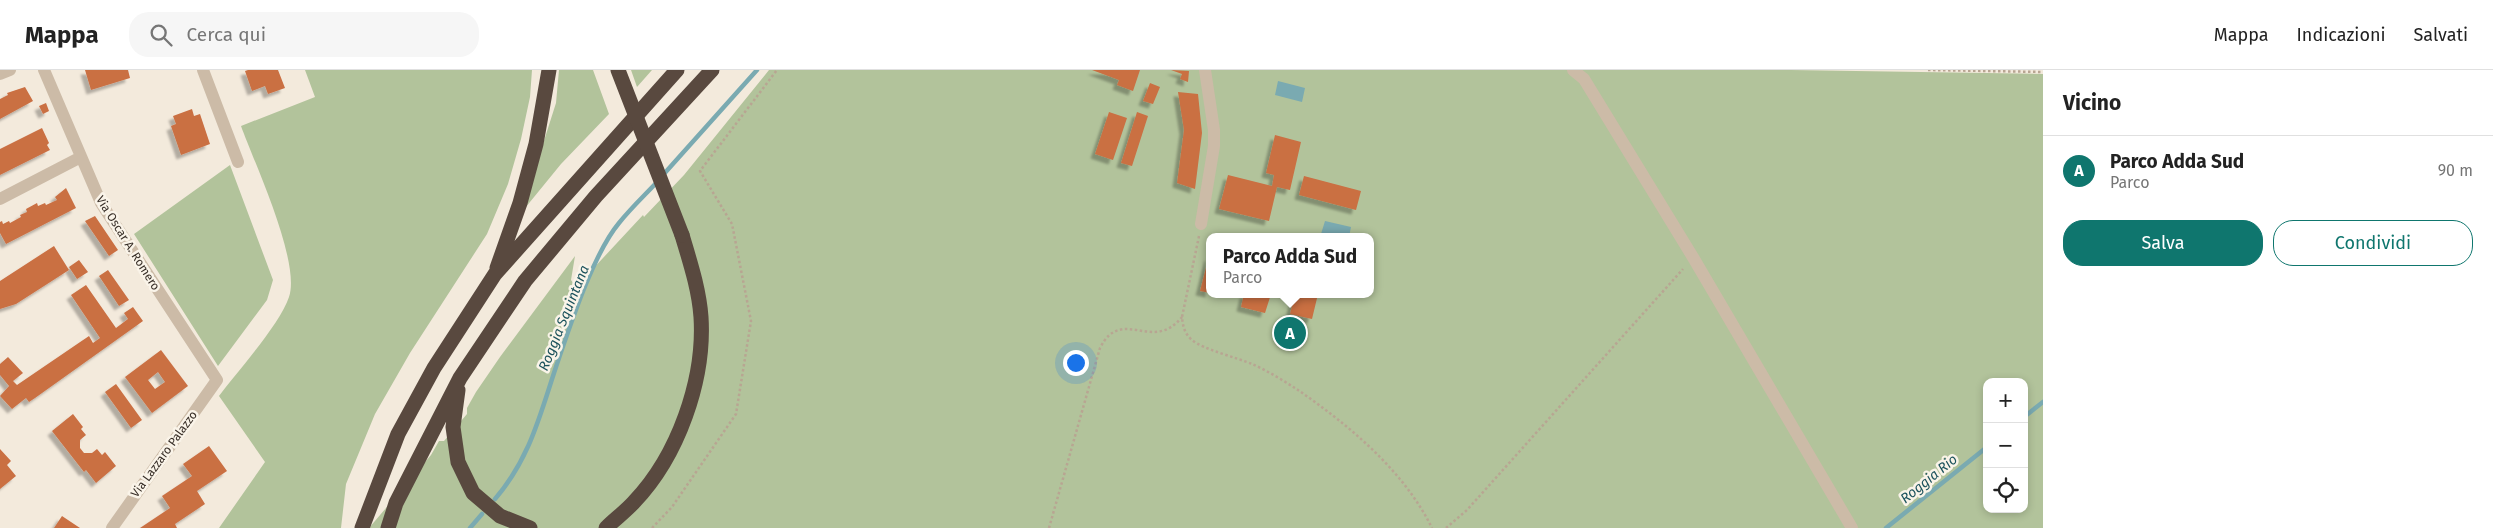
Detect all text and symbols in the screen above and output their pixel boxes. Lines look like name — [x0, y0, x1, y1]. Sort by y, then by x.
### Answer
search box — [129, 12, 479, 57]
text: Mappa — [25, 21, 99, 49]
icon: search — [147, 21, 175, 49]
text: Cerca qui — [187, 23, 266, 46]
text: Mappa — [2214, 24, 2269, 46]
text: Indicazioni — [2297, 24, 2386, 46]
text: Salvati — [2414, 24, 2468, 46]
text: Vicino — [2063, 90, 2121, 116]
text: Parco Adda Sud — [2110, 150, 2244, 173]
text: A — [2074, 161, 2084, 180]
text: 90 m — [2438, 161, 2473, 180]
text: Parco — [2110, 173, 2150, 192]
street label: Via Oscar A. Romero — [93, 193, 163, 293]
button: Salva — [2063, 220, 2263, 266]
button: Condividi — [2273, 220, 2473, 266]
popup — [1206, 233, 1374, 298]
text: Parco Adda Sud — [1223, 245, 1357, 268]
water label: Roggia Squintana — [535, 263, 593, 373]
text: Parco — [1223, 268, 1262, 287]
pin: A — [1274, 314, 1306, 352]
your location — [1063, 350, 1089, 376]
map controls — [1983, 378, 2028, 513]
button: + — [1983, 378, 2028, 423]
street label: Via Lazzaro Palazzo — [128, 408, 200, 500]
button: − — [1983, 423, 2028, 468]
water label: Roggia Rio — [1897, 451, 1961, 507]
button: locate — [1983, 468, 2028, 513]

